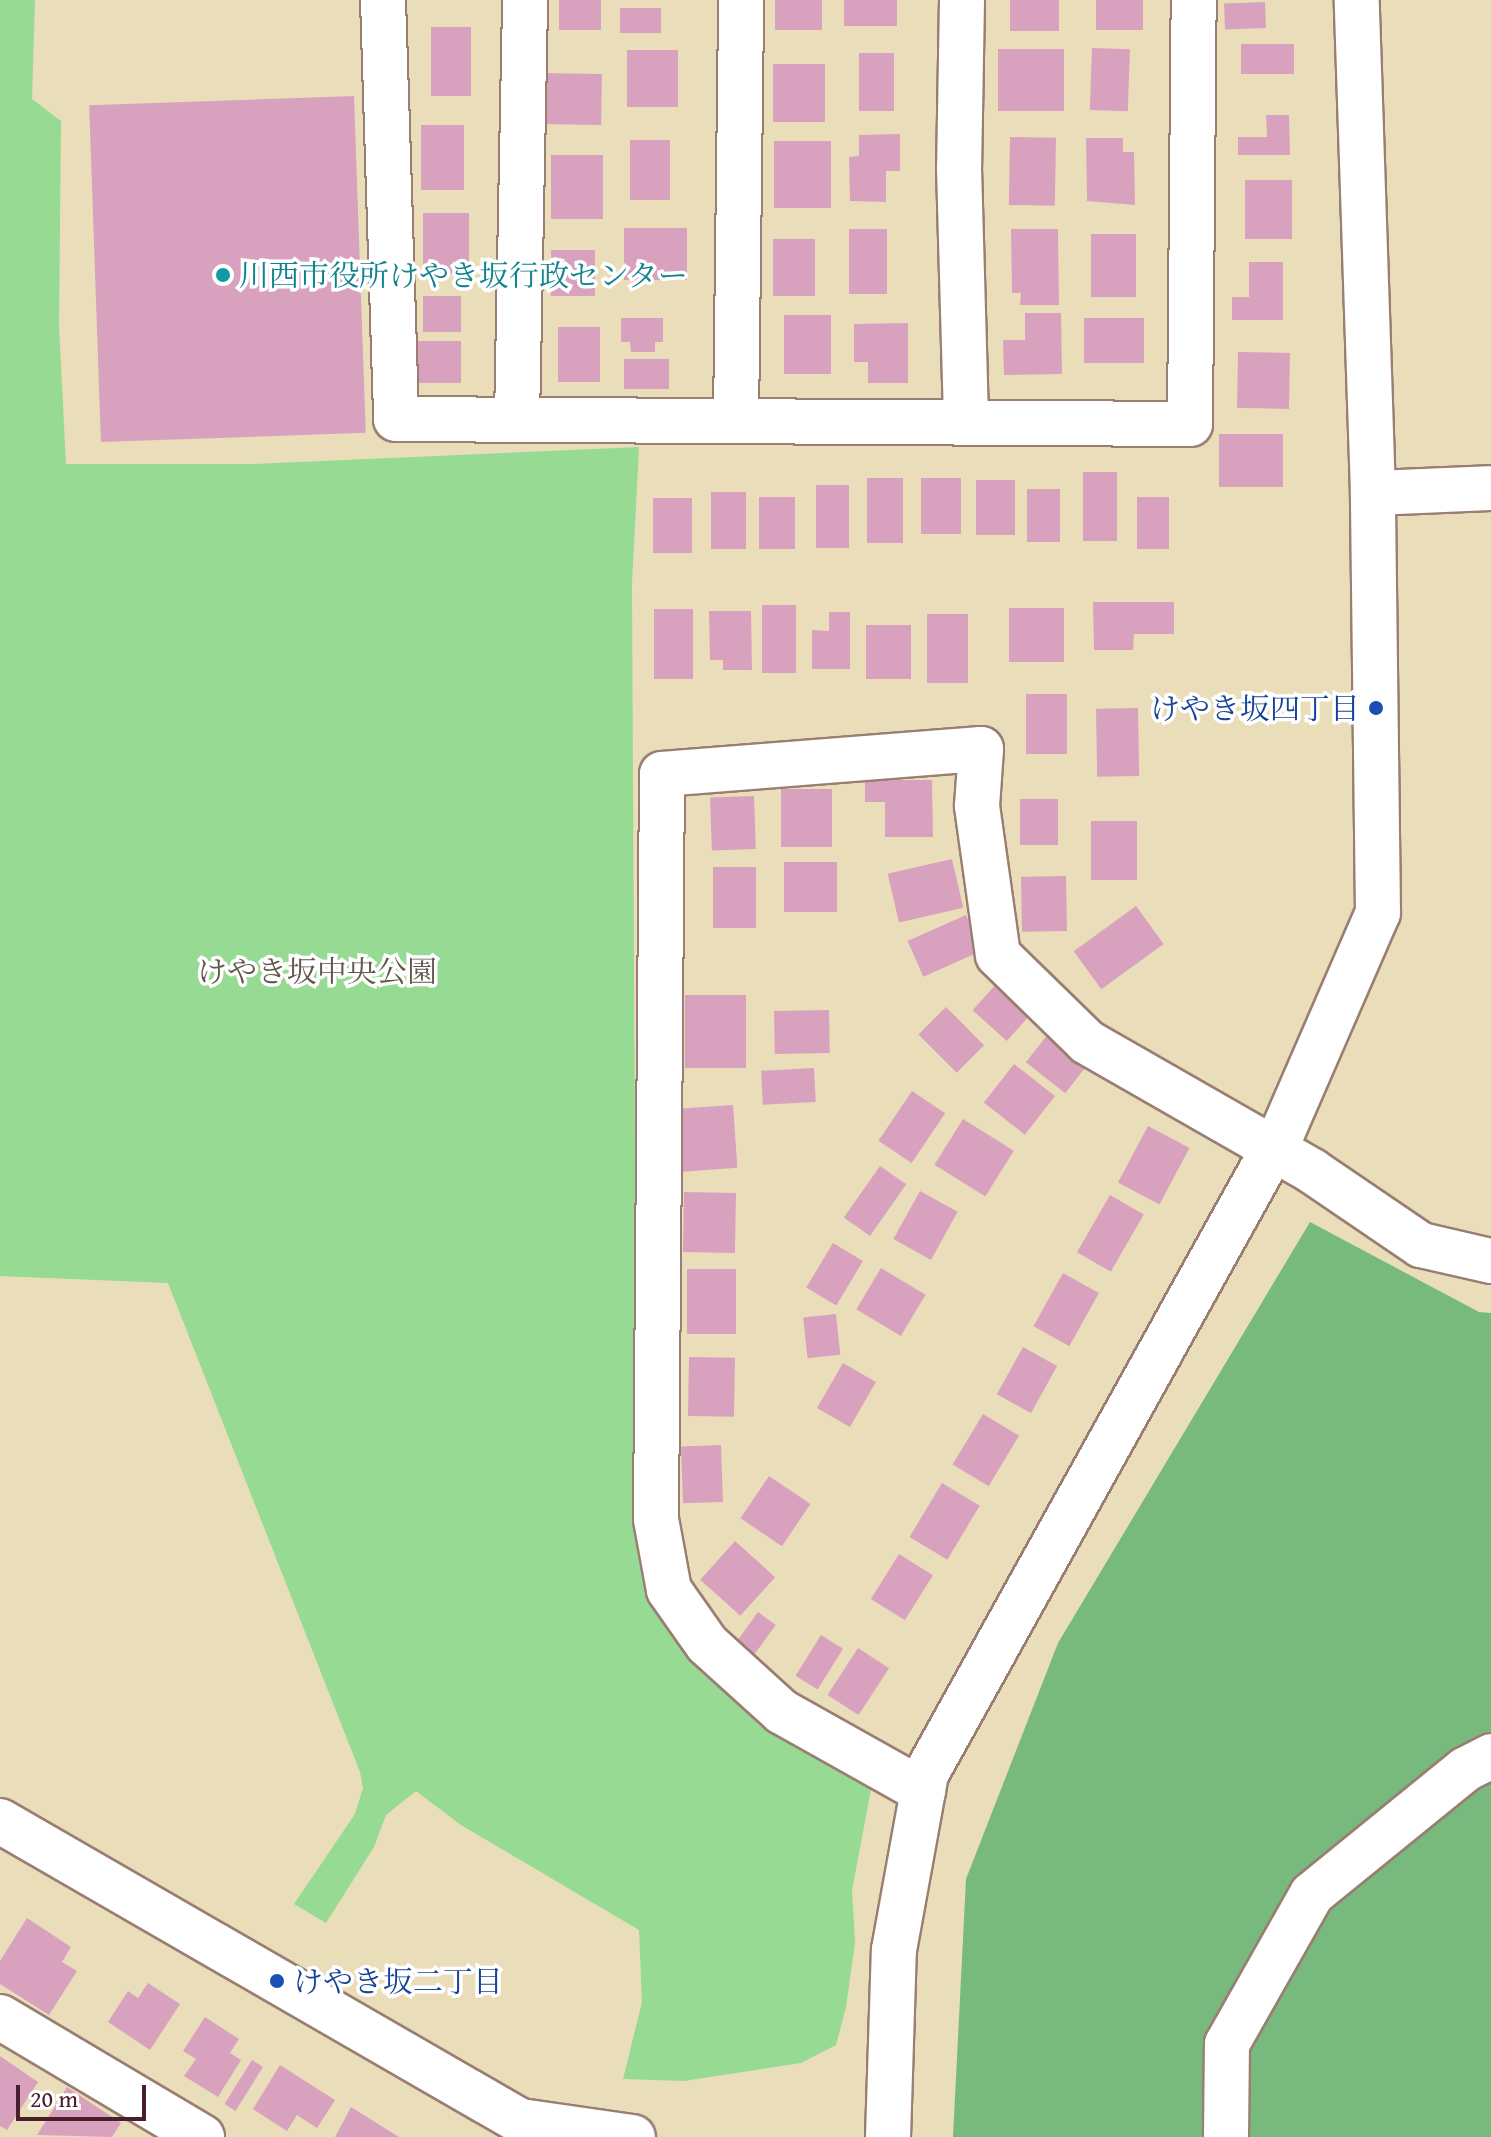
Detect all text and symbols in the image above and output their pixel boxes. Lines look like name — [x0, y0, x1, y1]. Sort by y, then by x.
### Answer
place label: 川西市役所けやき坂行政センター — [239, 257, 689, 293]
marker: 川西市役所けやき坂行政センター — [214, 266, 232, 284]
place label: けやき坂四丁目 — [1150, 690, 1360, 726]
marker: けやき坂四丁目 — [1367, 699, 1385, 717]
park label: けやき坂中央公園 — [197, 953, 437, 989]
place label: けやき坂二丁目 — [293, 1963, 503, 1999]
marker: けやき坂二丁目 — [268, 1972, 286, 1990]
scale bar — [20, 2069, 150, 2119]
text: 20 m — [30, 2081, 78, 2116]

